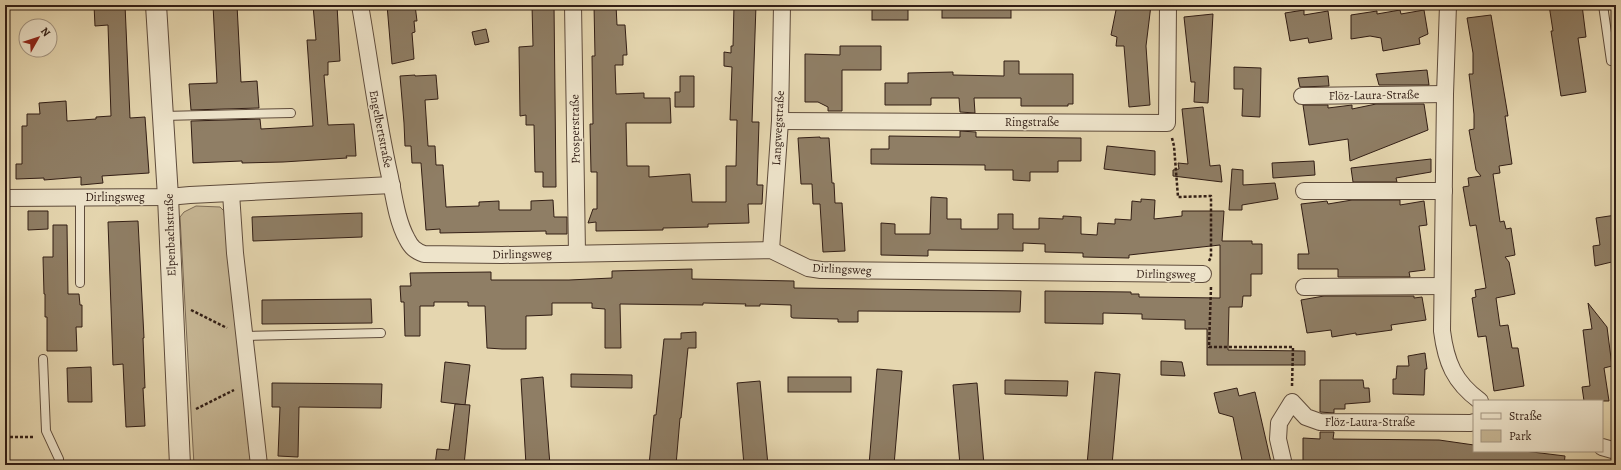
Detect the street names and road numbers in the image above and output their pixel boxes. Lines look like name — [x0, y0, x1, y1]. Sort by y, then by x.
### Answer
street label: Flöz-Laura-Straße — [1329, 86, 1419, 104]
street label: Engelbertstraße — [366, 89, 396, 169]
street label: Langwegstraße — [768, 90, 788, 166]
street label: Prosperstraße — [566, 94, 584, 164]
street label: Ringstraße — [1005, 114, 1059, 130]
street label: Dirlingsweg — [85, 189, 145, 205]
street label: Elpenbachstraße — [161, 193, 179, 277]
street label: Dirlingsweg — [492, 245, 552, 263]
street label: Dirlingsweg — [812, 259, 872, 279]
street label: Dirlingsweg — [1136, 265, 1196, 283]
street label: Flöz-Laura-Straße — [1325, 414, 1415, 430]

